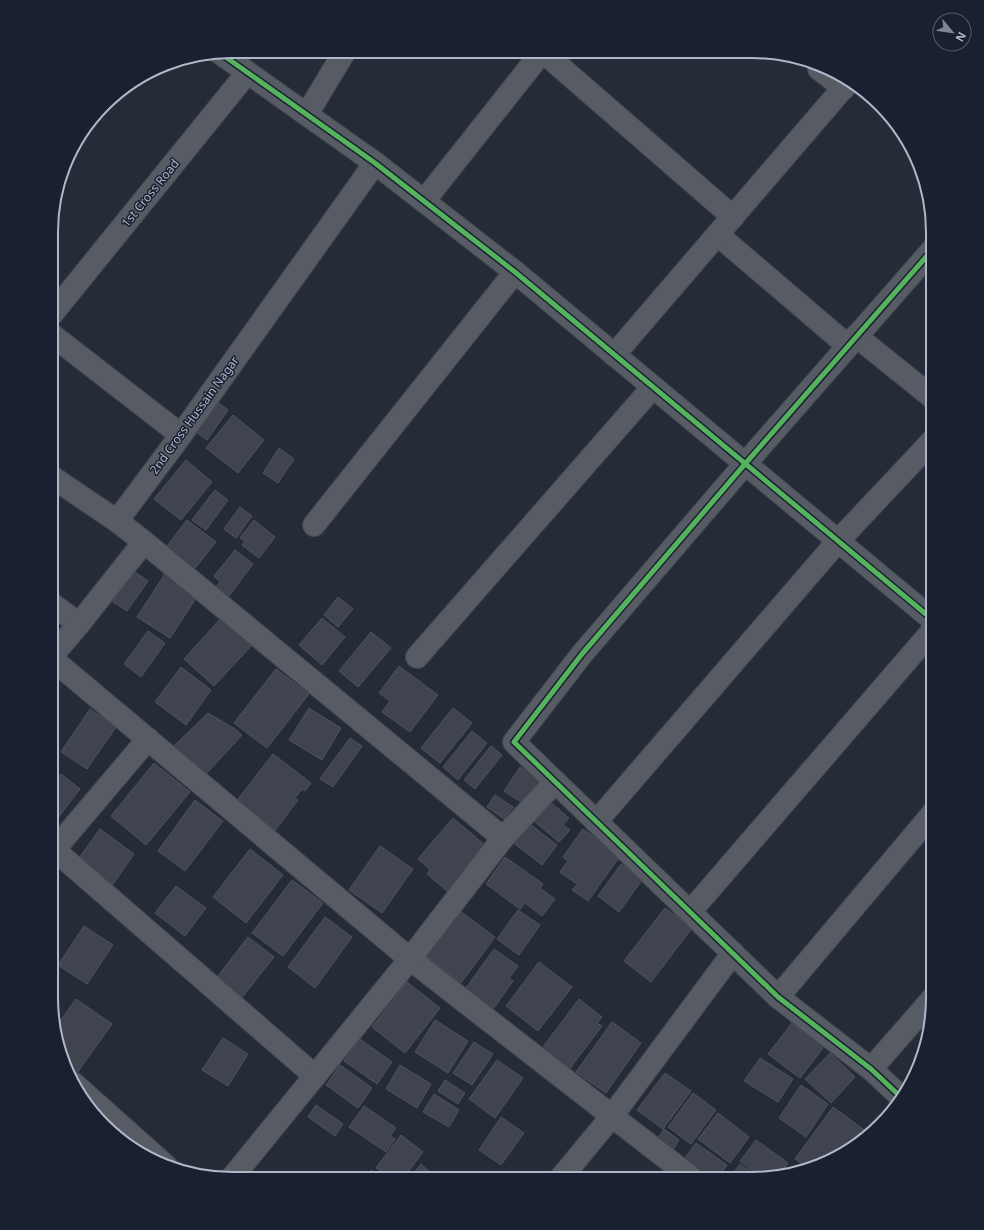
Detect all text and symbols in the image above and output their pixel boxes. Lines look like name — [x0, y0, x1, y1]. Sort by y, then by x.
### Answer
north arrow — [932, 12, 972, 52]
text: N — [952, 30, 970, 45]
street label: 1st Cross Road — [117, 155, 183, 231]
street label: 2nd Cross Hussain Nagar — [145, 353, 243, 477]

